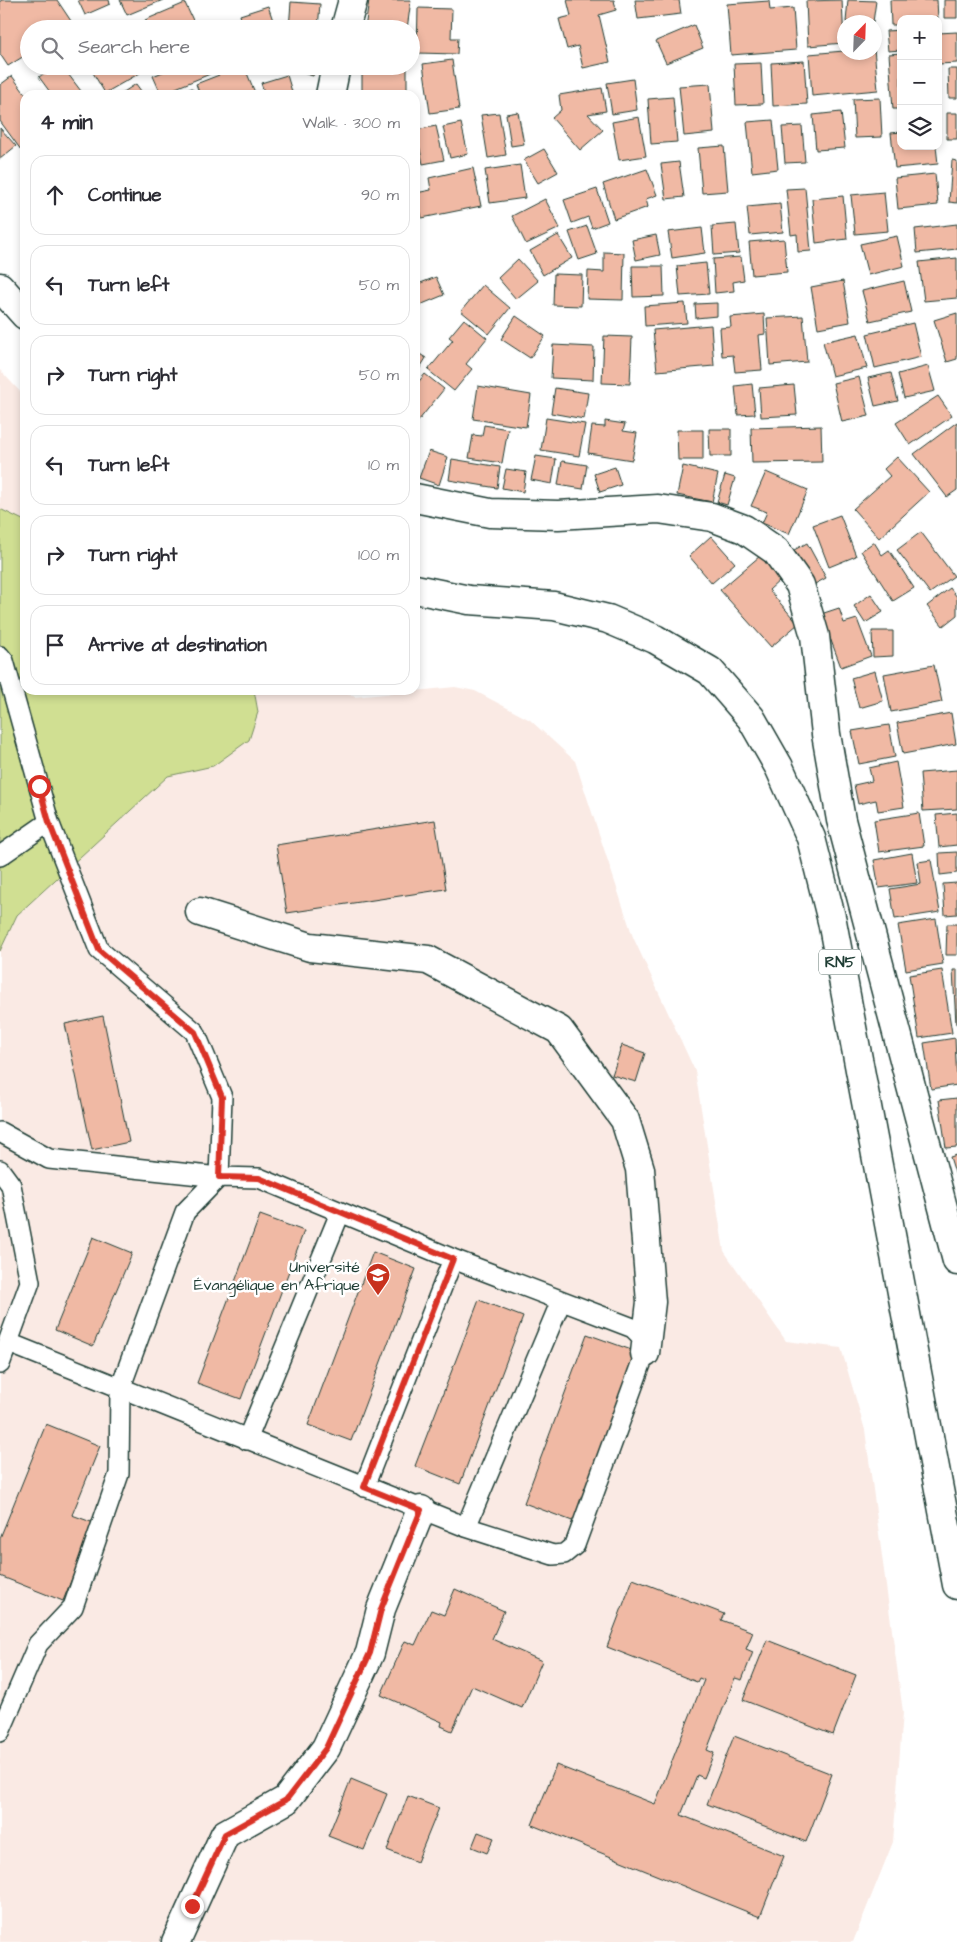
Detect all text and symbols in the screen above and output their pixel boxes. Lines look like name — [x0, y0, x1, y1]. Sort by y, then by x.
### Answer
north arrow — [837, 15, 882, 60]
map controls — [897, 15, 942, 150]
button: + — [897, 15, 942, 60]
search box — [20, 20, 420, 75]
icon: search — [38, 34, 66, 62]
text: Search here — [78, 34, 190, 61]
button: − — [897, 60, 942, 105]
button: layers — [897, 105, 942, 150]
text: 4 min — [40, 108, 93, 137]
text: Walk · 300 m — [302, 112, 400, 134]
icon: ahead — [41, 181, 69, 209]
text: Continue — [88, 182, 162, 209]
text: 90 m — [361, 184, 399, 206]
icon: left — [41, 271, 69, 299]
text: Turn left — [88, 272, 169, 299]
text: 50 m — [359, 274, 399, 296]
icon: right — [41, 361, 69, 389]
text: Turn right — [88, 362, 177, 389]
text: 50 m — [359, 364, 399, 386]
icon: left — [41, 451, 69, 479]
text: Turn left — [88, 452, 169, 479]
text: 10 m — [368, 454, 399, 476]
icon: right — [41, 541, 69, 569]
text: Turn right — [88, 542, 177, 569]
text: 100 m — [358, 544, 399, 566]
icon: arrive — [41, 631, 69, 659]
text: Arrive at destination — [88, 632, 267, 659]
route start — [28, 775, 51, 798]
road number: RN5 — [819, 950, 861, 974]
place label: Université Évangélique en Afrique — [194, 1256, 360, 1297]
school or university icon: Université Évangélique en Afrique — [365, 1262, 391, 1296]
route end — [181, 1895, 204, 1918]

